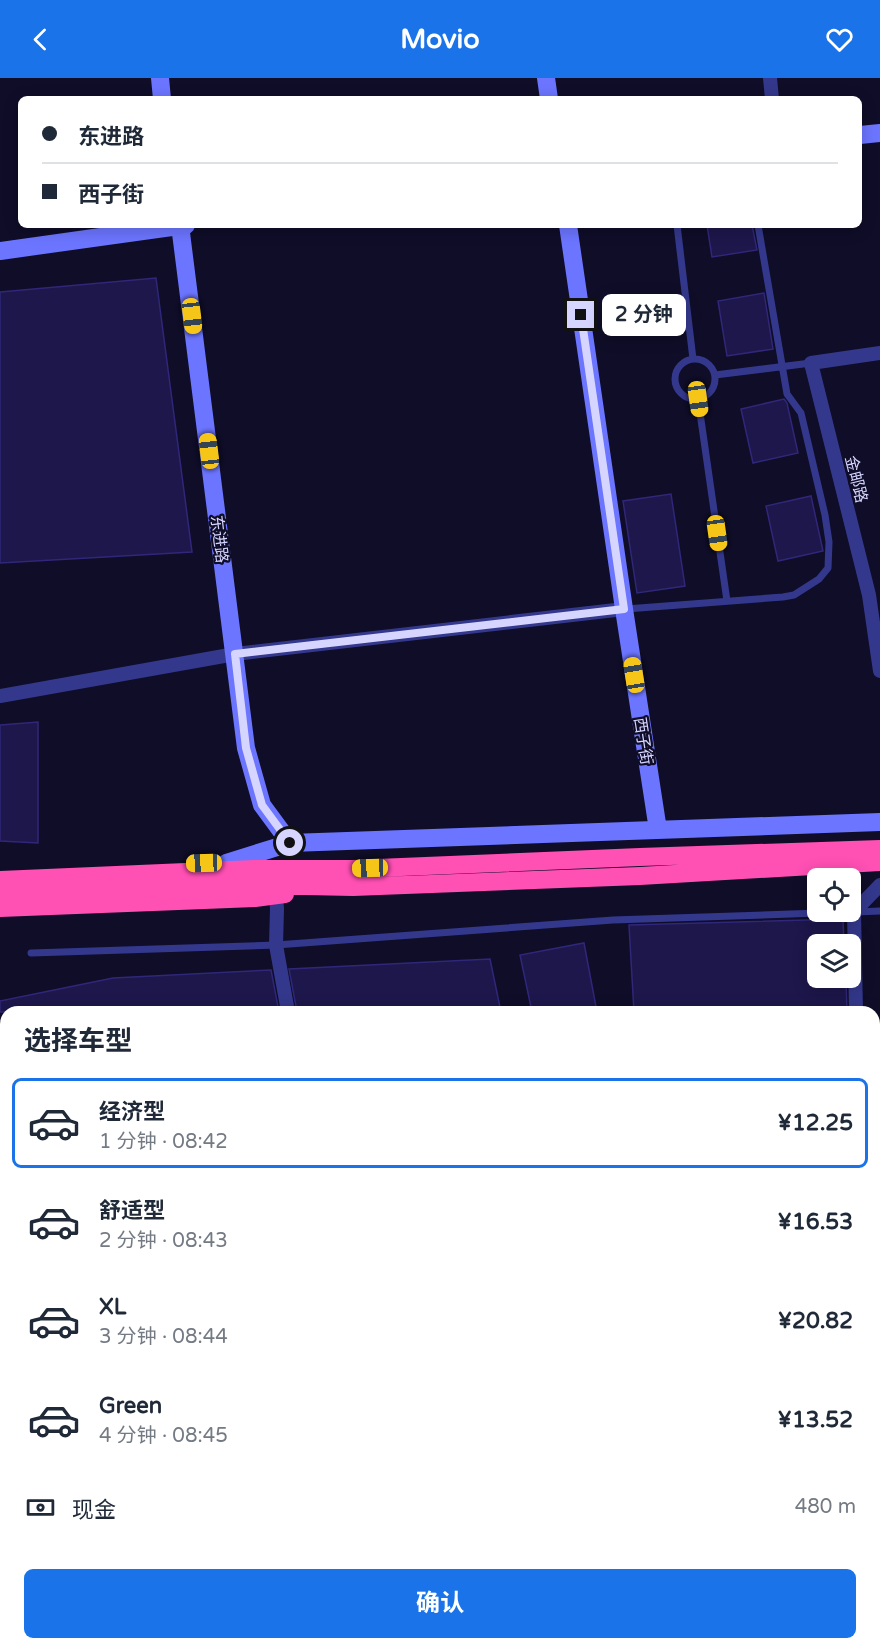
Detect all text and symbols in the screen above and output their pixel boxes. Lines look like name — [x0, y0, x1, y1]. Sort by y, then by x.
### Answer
icon: back — [24, 23, 57, 56]
text: Movio — [400, 23, 480, 56]
icon: heart — [823, 23, 856, 56]
text: 东进路 — [78, 124, 144, 150]
text: 西子街 — [78, 182, 144, 208]
callout: 2 分钟 — [602, 294, 686, 336]
car — [181, 297, 203, 335]
route end — [567, 301, 594, 328]
text: 2 分钟 — [615, 303, 673, 327]
car — [687, 380, 709, 418]
car — [198, 432, 220, 470]
street label: 金邮路 — [841, 454, 872, 505]
street label: 东进路 — [206, 514, 232, 564]
car — [706, 514, 728, 552]
car — [622, 656, 646, 694]
street label: 西子街 — [629, 716, 657, 766]
route start — [276, 829, 303, 856]
car — [186, 853, 222, 873]
car — [352, 858, 388, 878]
map controls — [807, 868, 861, 988]
button: locate — [807, 868, 861, 922]
button: layers — [807, 934, 861, 988]
text: 选择车型 — [24, 1025, 132, 1058]
icon: car — [27, 1096, 81, 1150]
text: 经济型 — [99, 1099, 165, 1125]
text: ¥12.25 — [778, 1110, 853, 1136]
text: 1 分钟 · 08:42 — [99, 1130, 228, 1154]
icon: car — [27, 1195, 81, 1249]
text: 舒适型 — [99, 1198, 165, 1224]
text: ¥16.53 — [778, 1209, 853, 1235]
text: 2 分钟 · 08:43 — [99, 1229, 228, 1253]
icon: car — [27, 1294, 81, 1348]
text: XL — [99, 1294, 126, 1320]
text: ¥20.82 — [778, 1308, 853, 1334]
text: 3 分钟 · 08:44 — [99, 1325, 228, 1349]
icon: car — [27, 1393, 81, 1447]
text: Green — [99, 1393, 162, 1419]
text: ¥13.52 — [778, 1407, 853, 1433]
text: 4 分钟 · 08:45 — [99, 1424, 228, 1448]
icon: cash — [24, 1491, 57, 1524]
text: 480 m — [795, 1495, 856, 1519]
text: 现金 — [72, 1497, 116, 1523]
button: 确认 — [24, 1569, 856, 1638]

